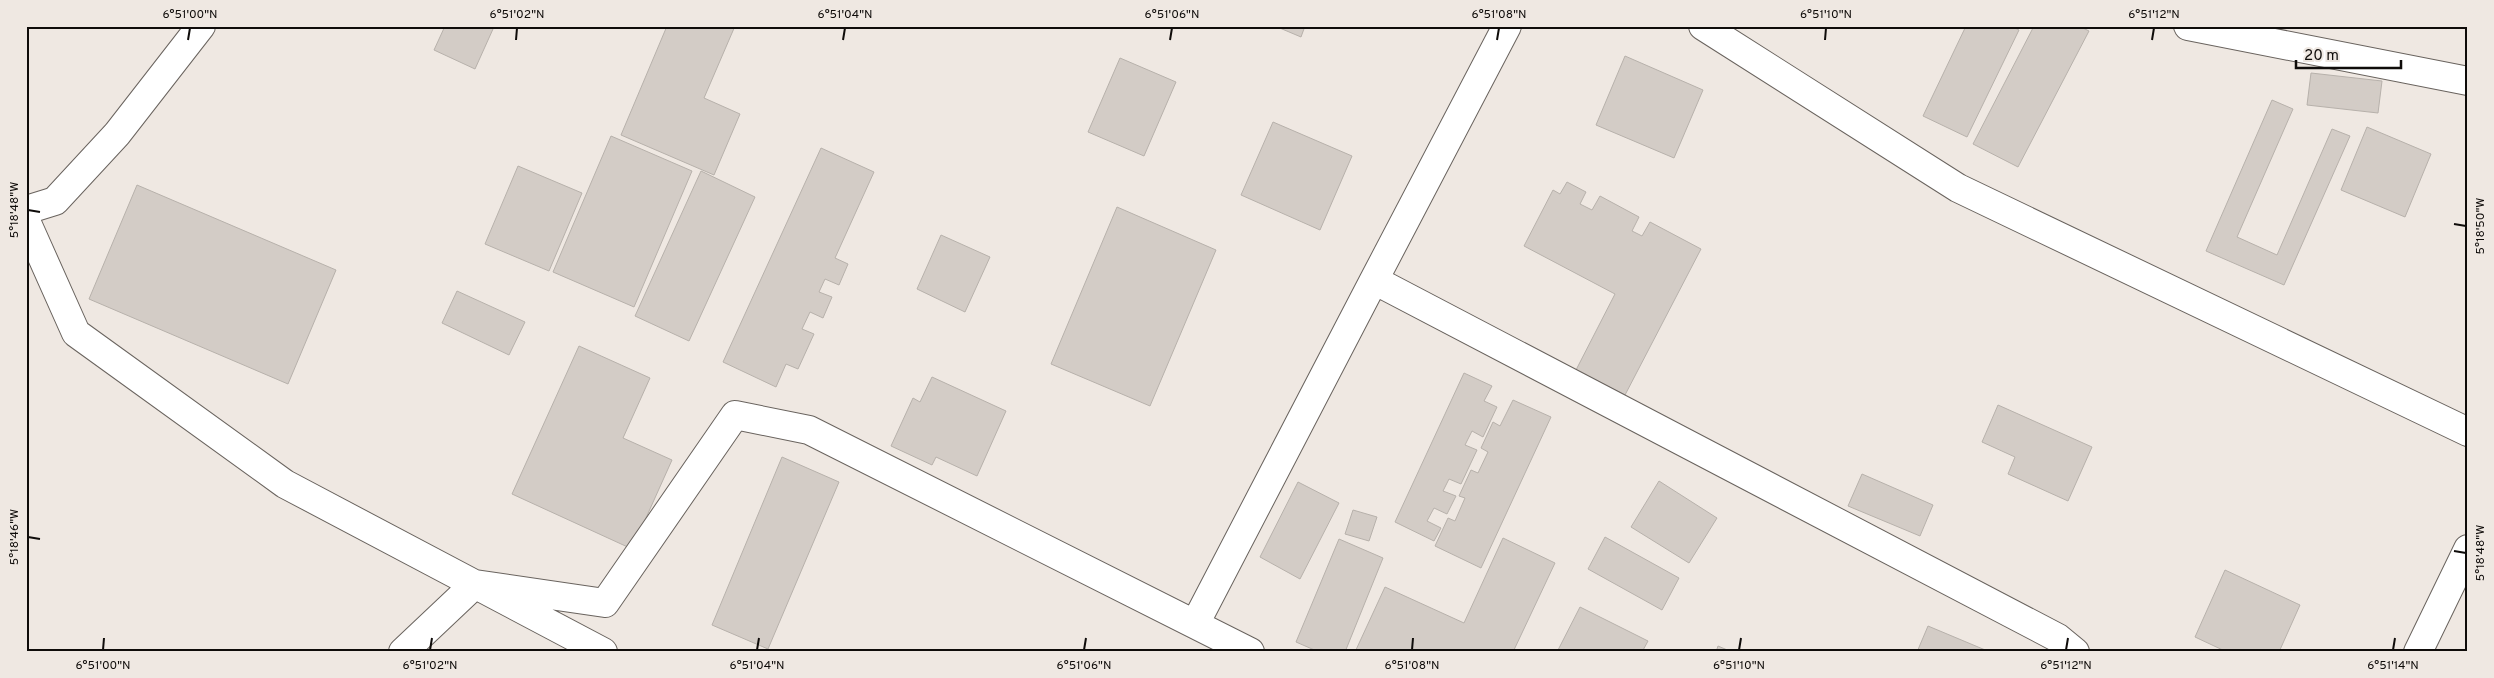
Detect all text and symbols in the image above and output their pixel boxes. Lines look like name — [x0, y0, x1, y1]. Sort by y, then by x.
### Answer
text: 6°51'00"N — [162, 7, 218, 23]
text: 6°51'02"N — [490, 7, 544, 23]
text: 6°51'04"N — [817, 7, 873, 23]
text: 6°51'06"N — [1145, 7, 1199, 23]
text: 6°51'08"N — [1472, 7, 1526, 23]
text: 6°51'10"N — [1800, 7, 1852, 23]
text: 6°51'12"N — [2128, 7, 2180, 23]
scale bar — [2296, 38, 2402, 70]
text: 20 m — [2304, 47, 2339, 66]
text: 5°18'48"W — [7, 182, 23, 238]
text: 5°18'50"W — [2473, 198, 2489, 254]
text: 5°18'46"W — [7, 509, 23, 565]
text: 5°18'48"W — [2473, 525, 2489, 581]
text: 6°51'00"N — [75, 658, 131, 674]
text: 6°51'02"N — [403, 658, 457, 674]
text: 6°51'04"N — [729, 658, 785, 674]
text: 6°51'06"N — [1057, 658, 1111, 674]
text: 6°51'08"N — [1385, 658, 1439, 674]
text: 6°51'10"N — [1713, 658, 1765, 674]
text: 6°51'12"N — [2040, 658, 2092, 674]
text: 6°51'14"N — [2367, 658, 2419, 674]

